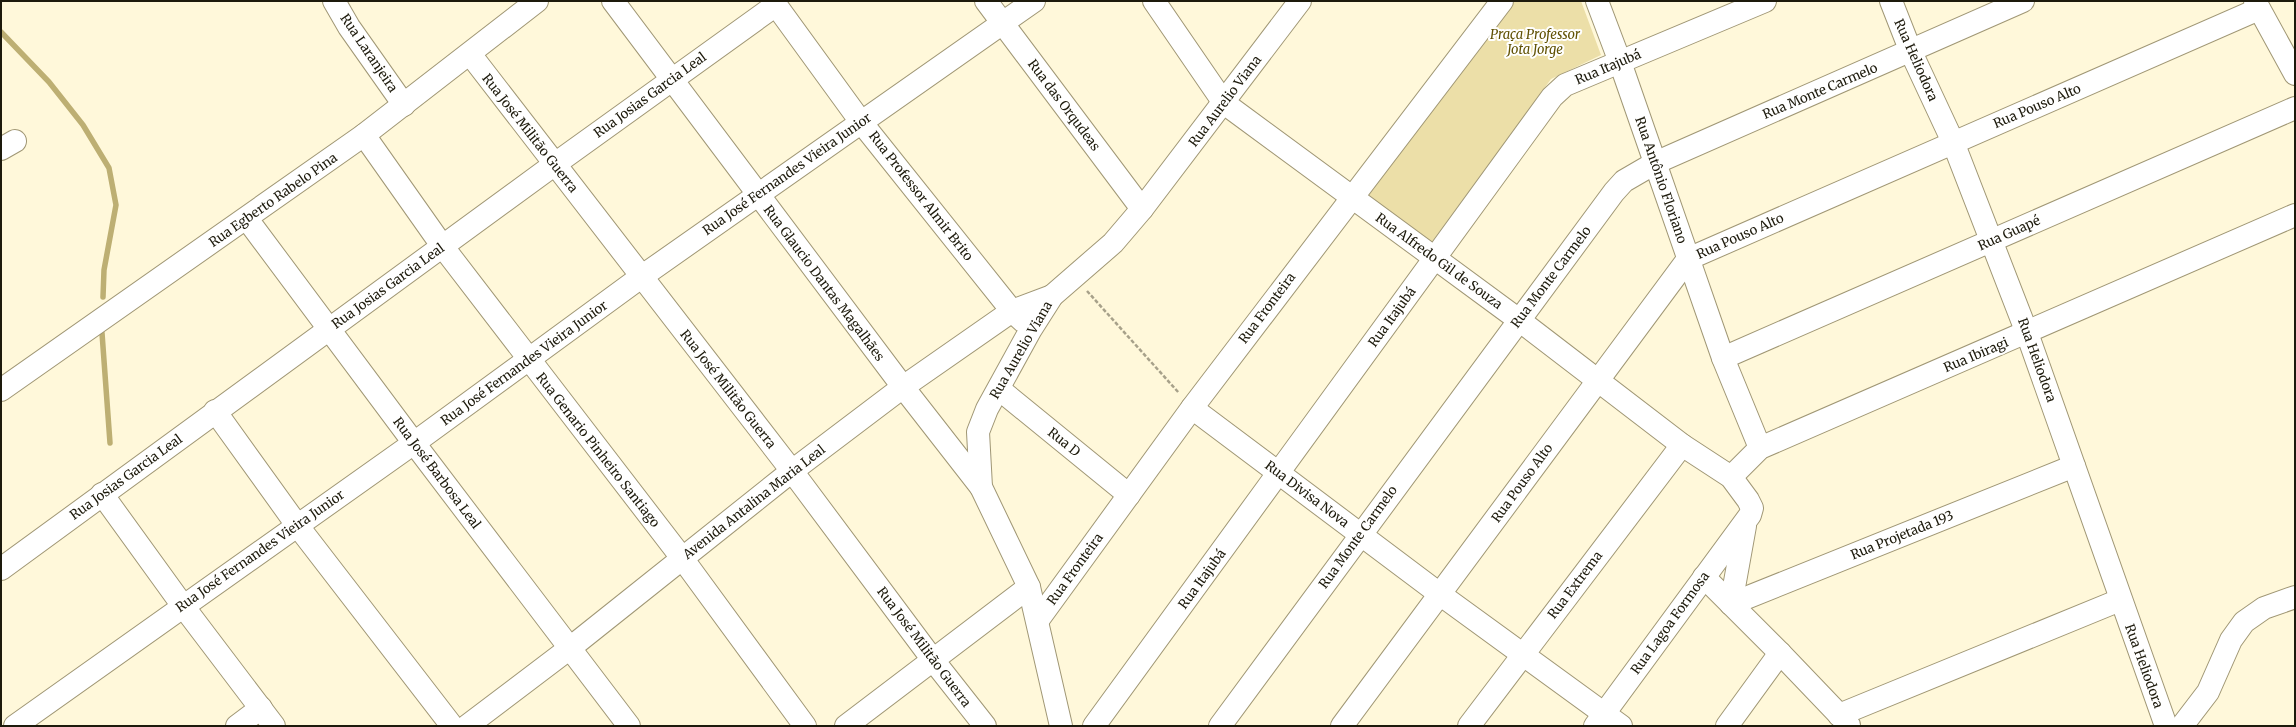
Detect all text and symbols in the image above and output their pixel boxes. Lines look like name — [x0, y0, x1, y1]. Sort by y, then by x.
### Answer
street label: Rua Laranjeira — [336, 10, 402, 96]
street label: Rua Heliodora — [1890, 16, 1942, 104]
park label: Praça Professor Jota Jorge — [1490, 26, 1581, 58]
street label: Rua Itajubá — [1572, 45, 1644, 89]
street label: Rua Josias Garcia Leal — [590, 49, 710, 141]
street label: Rua Aurelio Viana — [1185, 52, 1265, 150]
street label: Rua das Orqudeas — [1024, 56, 1104, 154]
street label: Rua Monte Carmelo — [1760, 59, 1880, 123]
street label: Rua José Militão Guerra — [478, 70, 582, 196]
street label: Rua Pouso Alto — [1991, 80, 2084, 132]
street label: Rua José Fernandes Vieira Junior — [699, 109, 875, 239]
street label: Rua Antônio Floriano — [1631, 114, 1691, 246]
street label: Rua Professor Almir Brito — [865, 128, 977, 264]
street label: Rua Egberto Rabelo Pina — [205, 149, 341, 251]
street label: Rua Glaucio Dantas Magalhães — [760, 202, 888, 364]
street label: Rua Alfredo Gil de Souza — [1372, 209, 1506, 313]
street label: Rua Pouso Alto — [1694, 209, 1787, 263]
street label: Rua Guapé — [1975, 212, 2043, 254]
street label: Rua Monte Carmelo — [1507, 222, 1595, 331]
street label: Rua Josias Garcia Leal — [328, 240, 448, 332]
street label: Rua Fronteira — [1235, 269, 1299, 347]
street label: Rua Itajubá — [1365, 284, 1419, 350]
street label: Rua José Fernandes Vieira Junior — [437, 297, 611, 429]
street label: Rua Aurelio Viana — [986, 298, 1056, 402]
street label: Rua Heliodora — [2014, 316, 2060, 404]
street label: Rua José Militão Guerra — [676, 326, 780, 452]
street label: Rua Ibiragi — [1941, 334, 2011, 376]
street label: Rua Genario Pinheiro Santiago — [532, 369, 664, 531]
street label: Rua José Barbosa Leal — [389, 414, 485, 532]
street label: Rua D — [1044, 424, 1084, 460]
street label: Rua Josias Garcia Leal — [66, 431, 186, 523]
street label: Rua Pouso Alto — [1488, 440, 1557, 526]
street label: Avenida Antalina Maria Leal — [679, 441, 829, 563]
street label: Rua Divisa Nova — [1262, 457, 1352, 531]
street label: Rua Monte Carmelo — [1315, 482, 1401, 592]
street label: Rua José Fernandes Vieira Junior — [172, 486, 348, 616]
street label: Rua Projetada 193 — [1848, 507, 1956, 563]
street label: Rua Fronteira — [1043, 530, 1107, 608]
street label: Rua Itajubá — [1175, 546, 1229, 612]
street label: Rua Extrema — [1544, 548, 1606, 622]
street label: Rua Lagoa Formosa — [1627, 568, 1713, 678]
street label: Rua José Militão Guerra — [873, 584, 975, 711]
street label: Rua Heliodora — [2121, 622, 2167, 710]

